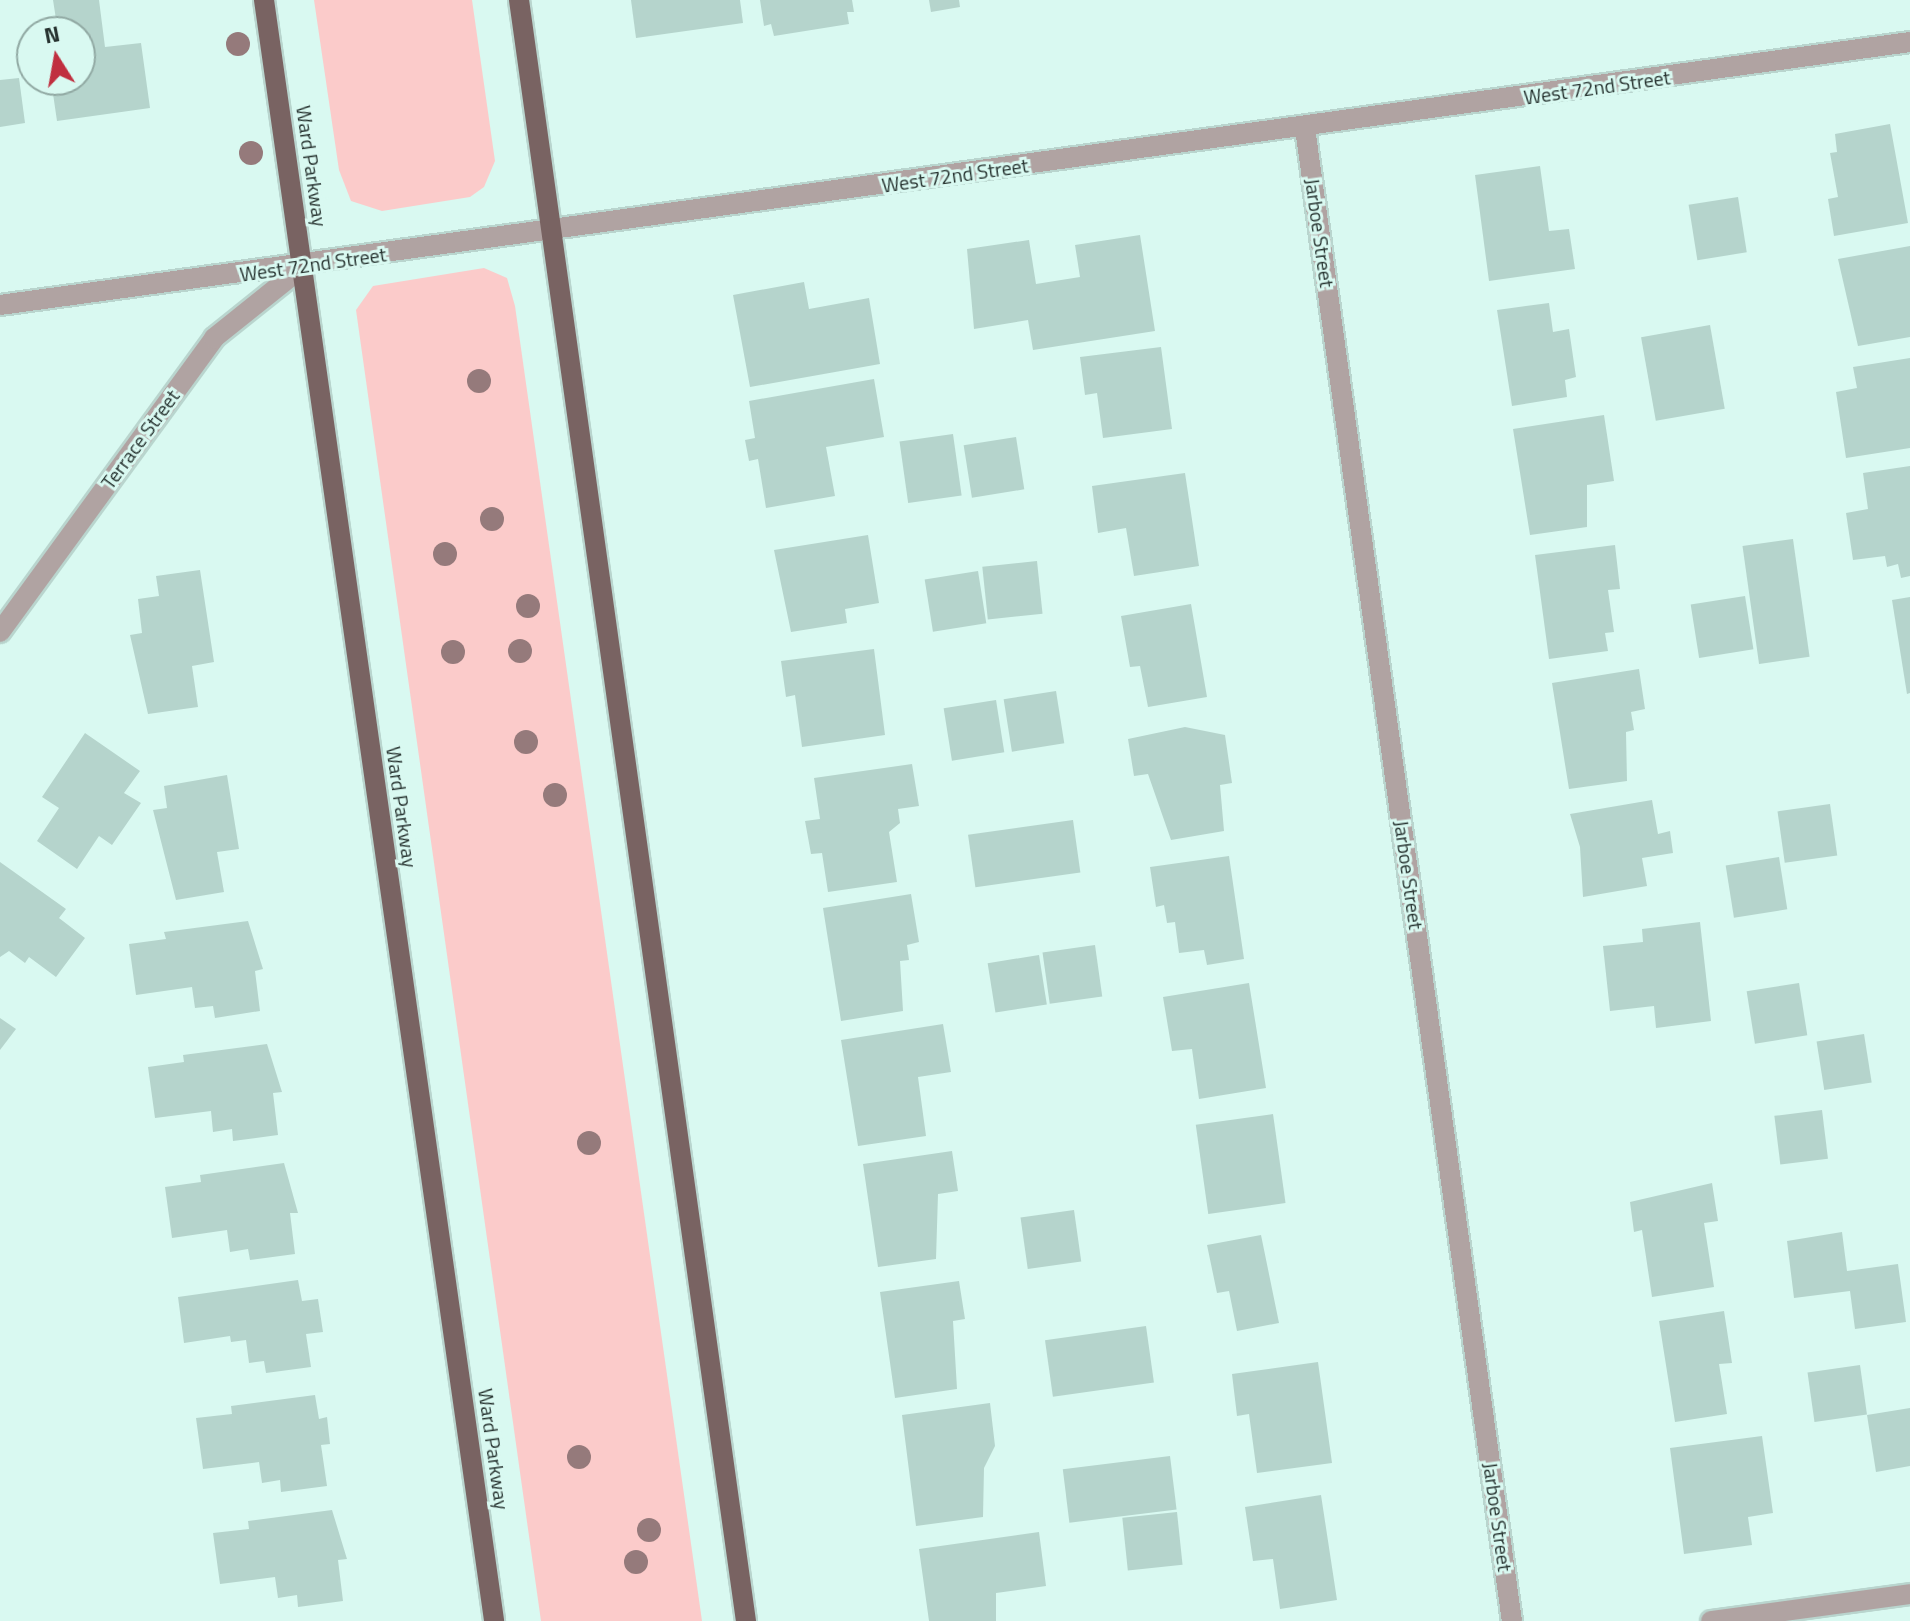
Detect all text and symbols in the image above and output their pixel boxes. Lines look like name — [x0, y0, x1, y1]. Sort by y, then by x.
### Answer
north arrow — [16, 16, 96, 96]
text: N — [41, 16, 63, 53]
street label: West 72nd Street — [1522, 65, 1672, 109]
street label: Ward Parkway — [292, 104, 332, 228]
street label: West 72nd Street — [880, 153, 1030, 197]
street label: Jarboe Street — [1300, 177, 1340, 289]
street label: West 72nd Street — [238, 242, 388, 286]
street label: Terrace Street — [96, 384, 184, 494]
street label: Ward Parkway — [382, 745, 422, 869]
street label: Jarboe Street — [1389, 819, 1429, 931]
street label: Ward Parkway — [474, 1387, 514, 1511]
street label: Jarboe Street — [1478, 1461, 1518, 1573]

